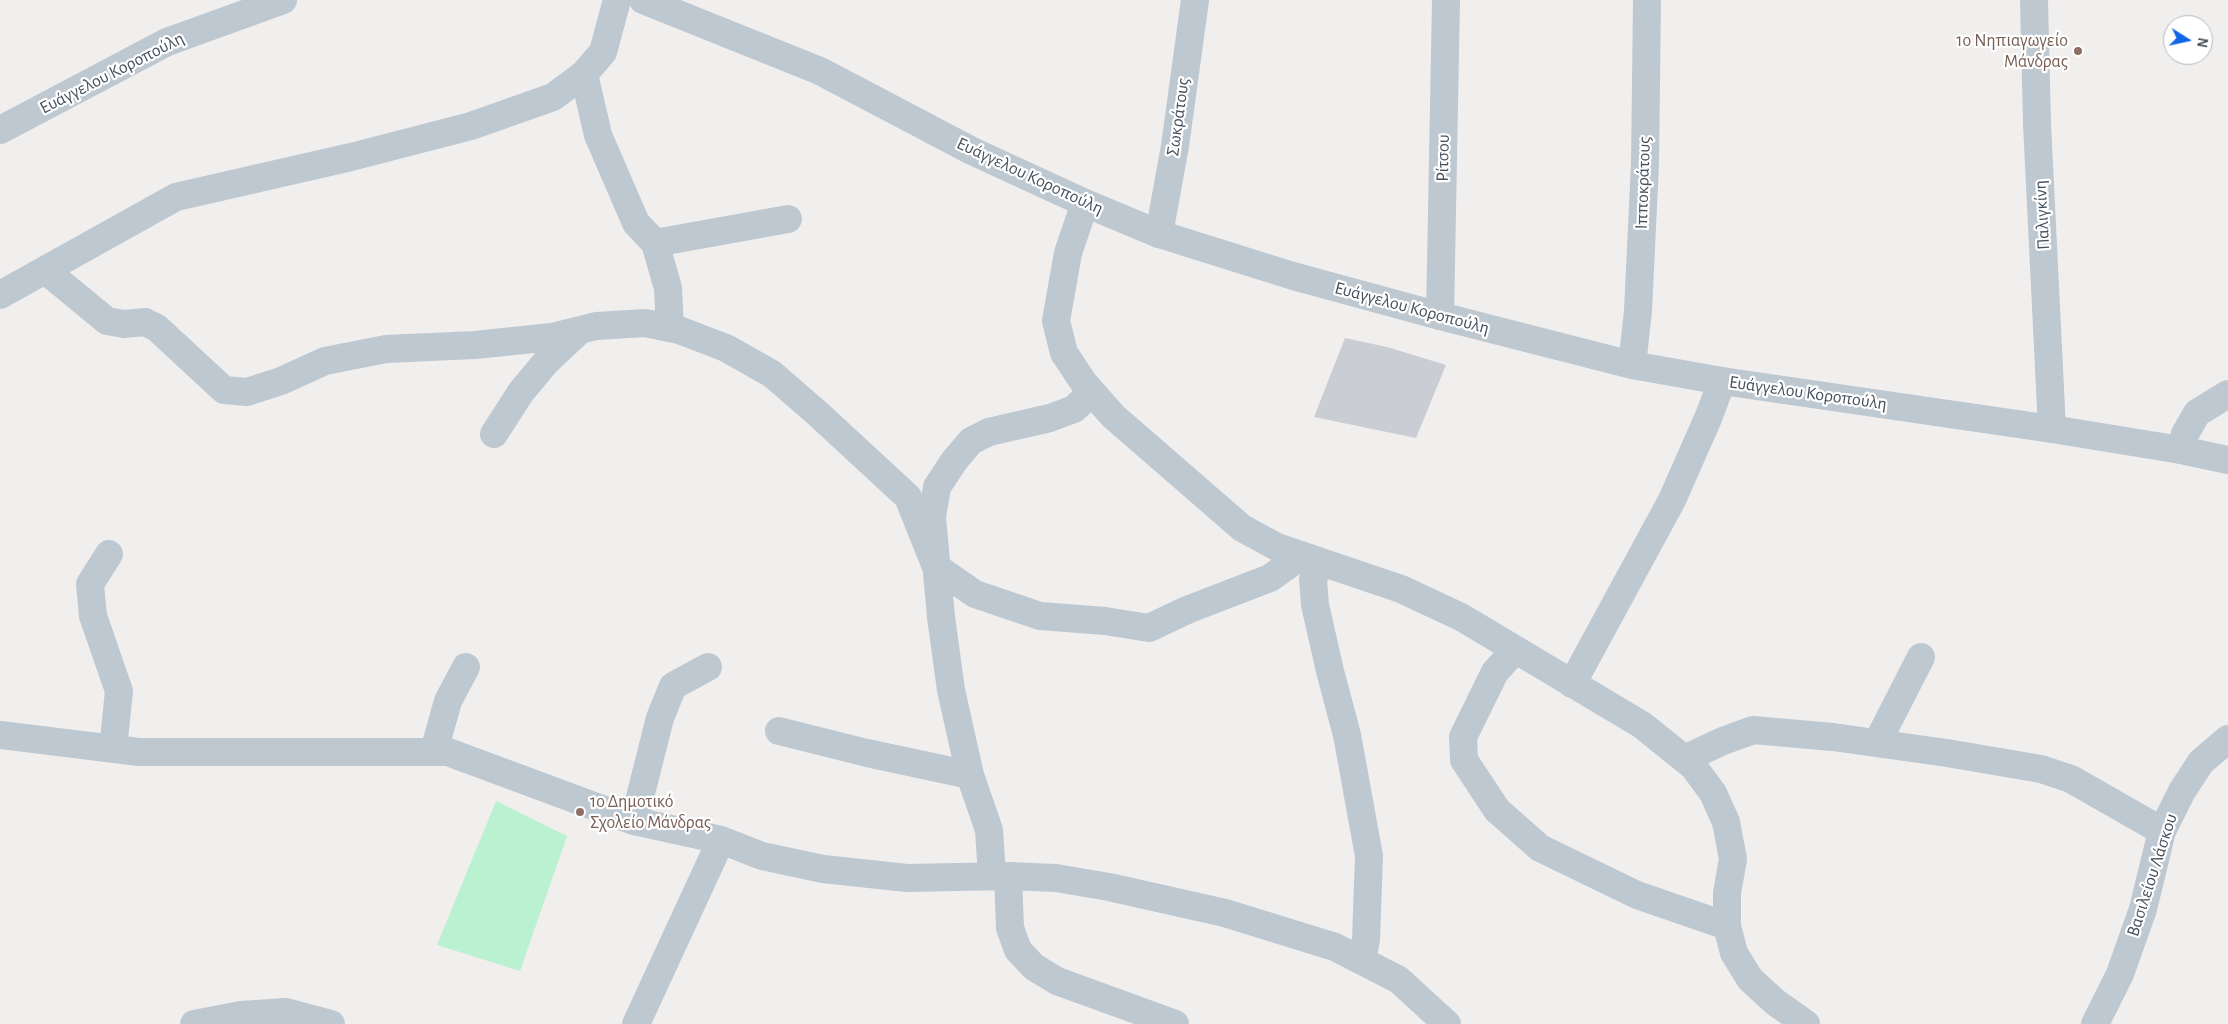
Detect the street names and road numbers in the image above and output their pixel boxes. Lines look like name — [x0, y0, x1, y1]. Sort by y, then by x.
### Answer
street label: Ευάγγελου Κοροπούλη — [36, 27, 188, 119]
street label: Σωκράτους — [1162, 77, 1194, 157]
street label: Ευάγγελου Κοροπούλη — [953, 133, 1107, 219]
street label: Ρίτσου — [1432, 134, 1454, 182]
street label: Ιπποκράτους — [1631, 136, 1655, 230]
street label: Παλιγκίνη — [2029, 180, 2055, 250]
street label: Ευάγγελου Κοροπούλη — [1332, 277, 1492, 339]
street label: Ευάγγελου Κοροπούλη — [1728, 371, 1888, 415]
street label: Βασιλείου Λάσκου — [2122, 811, 2182, 939]

